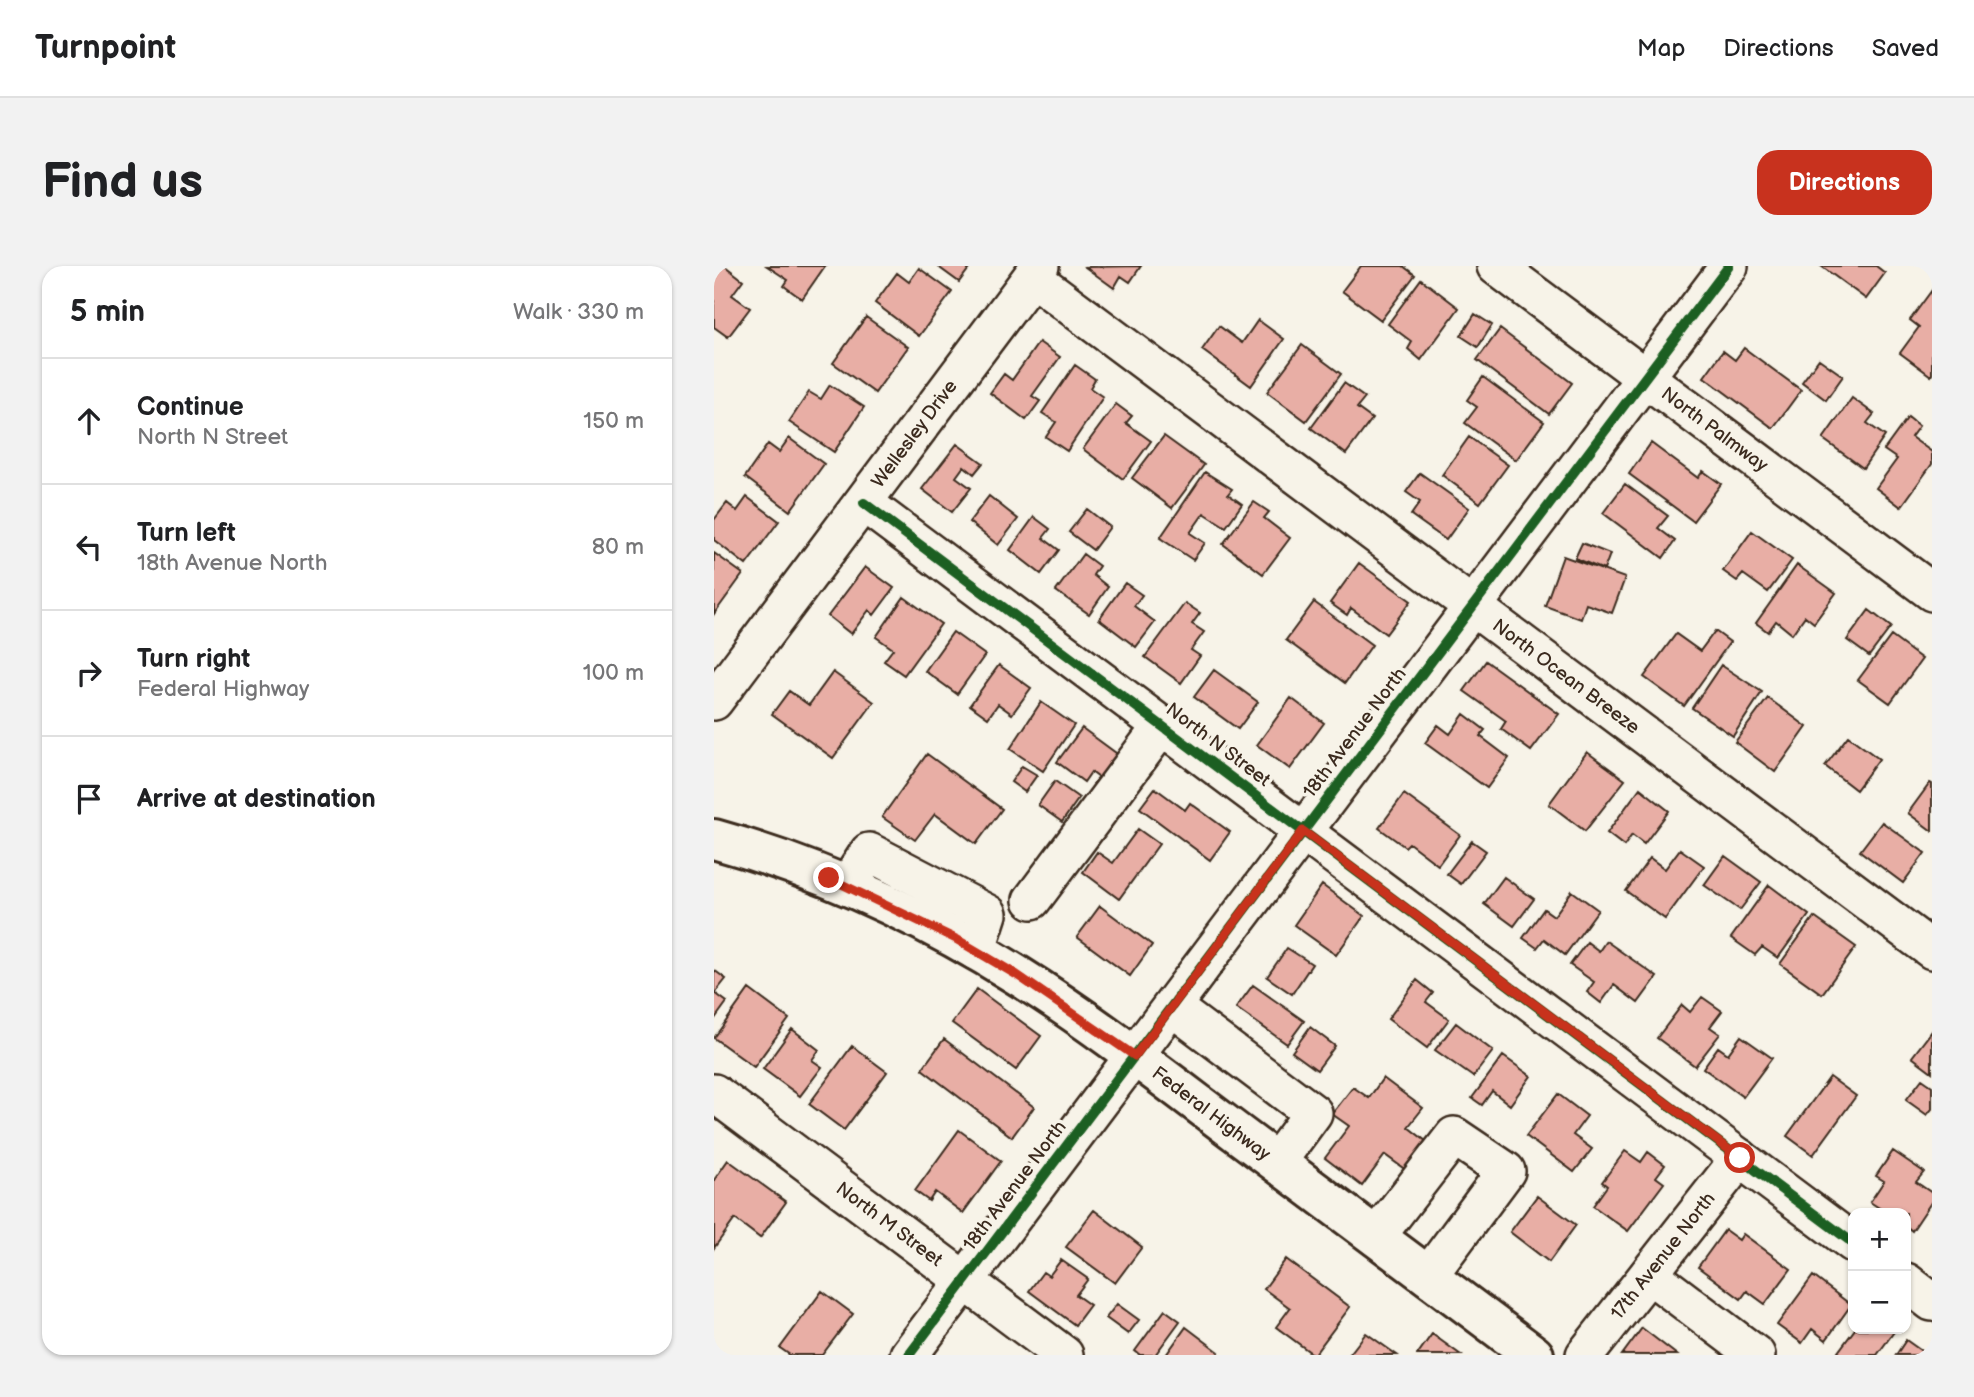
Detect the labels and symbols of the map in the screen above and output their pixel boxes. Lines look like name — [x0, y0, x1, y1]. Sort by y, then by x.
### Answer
street label: Wellesley Drive — [866, 375, 962, 492]
street label: North Palmway — [1657, 382, 1773, 477]
street label: North Ocean Breeze — [1488, 614, 1644, 739]
street label: 18th Avenue North — [1298, 663, 1412, 803]
street label: North N Street — [1161, 698, 1275, 792]
route end — [813, 862, 844, 893]
street label: Federal Highway — [1148, 1062, 1276, 1166]
street label: 18th Avenue North — [958, 1116, 1072, 1256]
route start — [1724, 1142, 1755, 1173]
street label: North M Street — [832, 1177, 947, 1272]
street label: 17th Avenue North — [1606, 1188, 1720, 1324]

